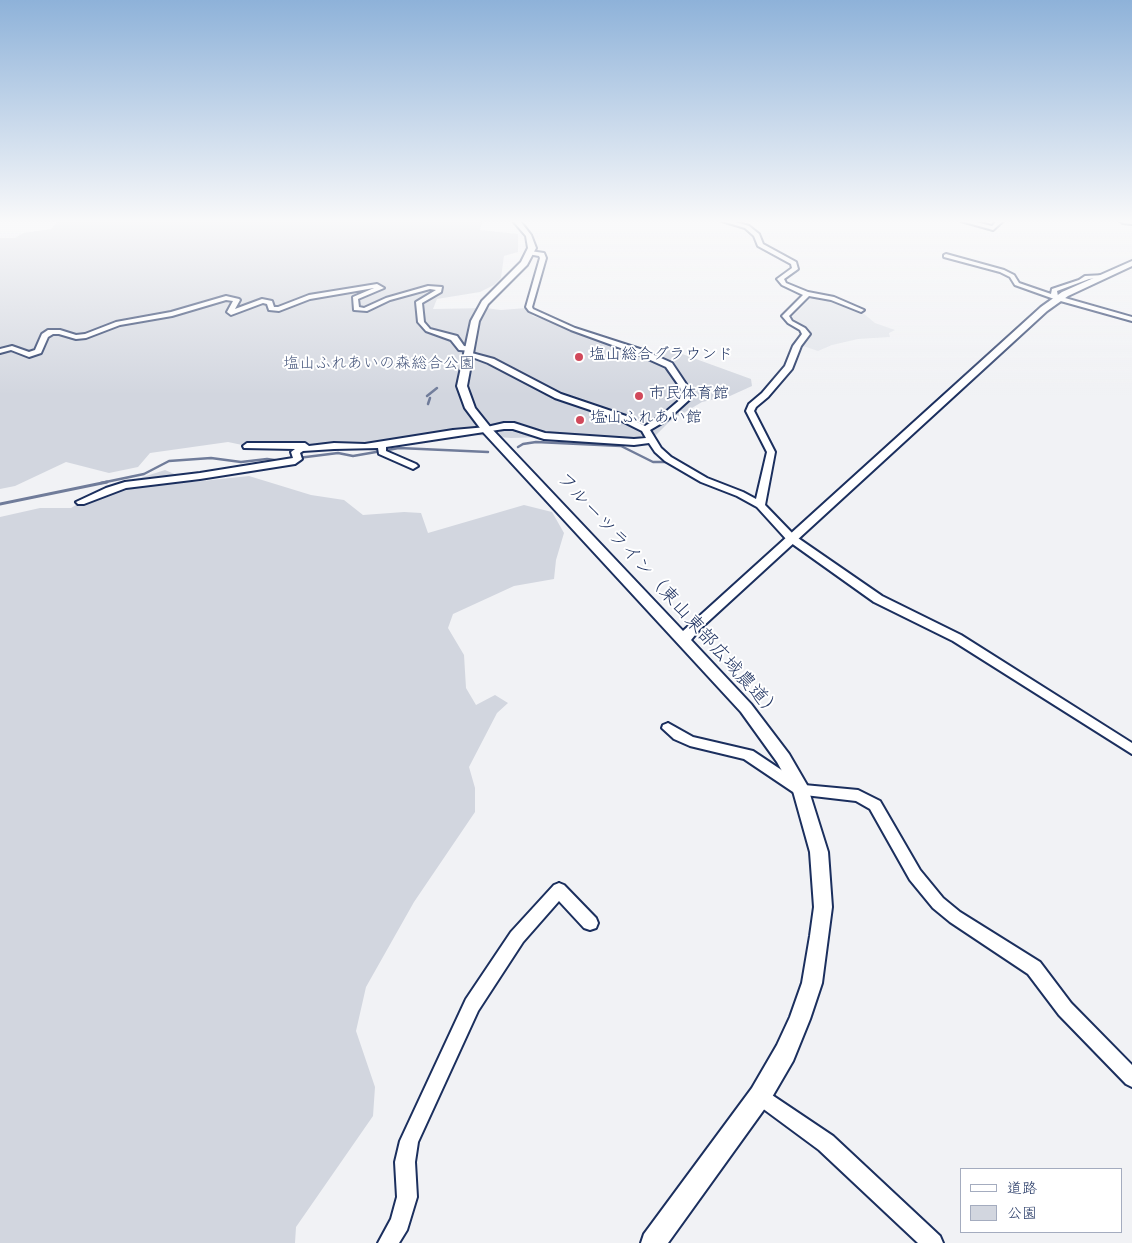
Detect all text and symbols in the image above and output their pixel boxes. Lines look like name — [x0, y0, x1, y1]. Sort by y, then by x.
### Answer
place label: 塩山総合グラウンド — [589, 347, 733, 367]
marker: 塩山総合グラウンド — [573, 351, 585, 363]
park label: 塩山ふれあいの森総合公園 — [283, 356, 475, 376]
place label: 市民体育館 — [649, 386, 729, 406]
marker: 市民体育館 — [633, 390, 645, 402]
place label: 塩山ふれあい館 — [590, 410, 702, 430]
marker: 塩山ふれあい館 — [574, 414, 586, 426]
street label: フルーツライン（東山東部広域農道） — [550, 469, 784, 725]
legend — [960, 1168, 1122, 1233]
text: 道路 — [1007, 1181, 1037, 1199]
text: 公園 — [1007, 1206, 1037, 1224]

